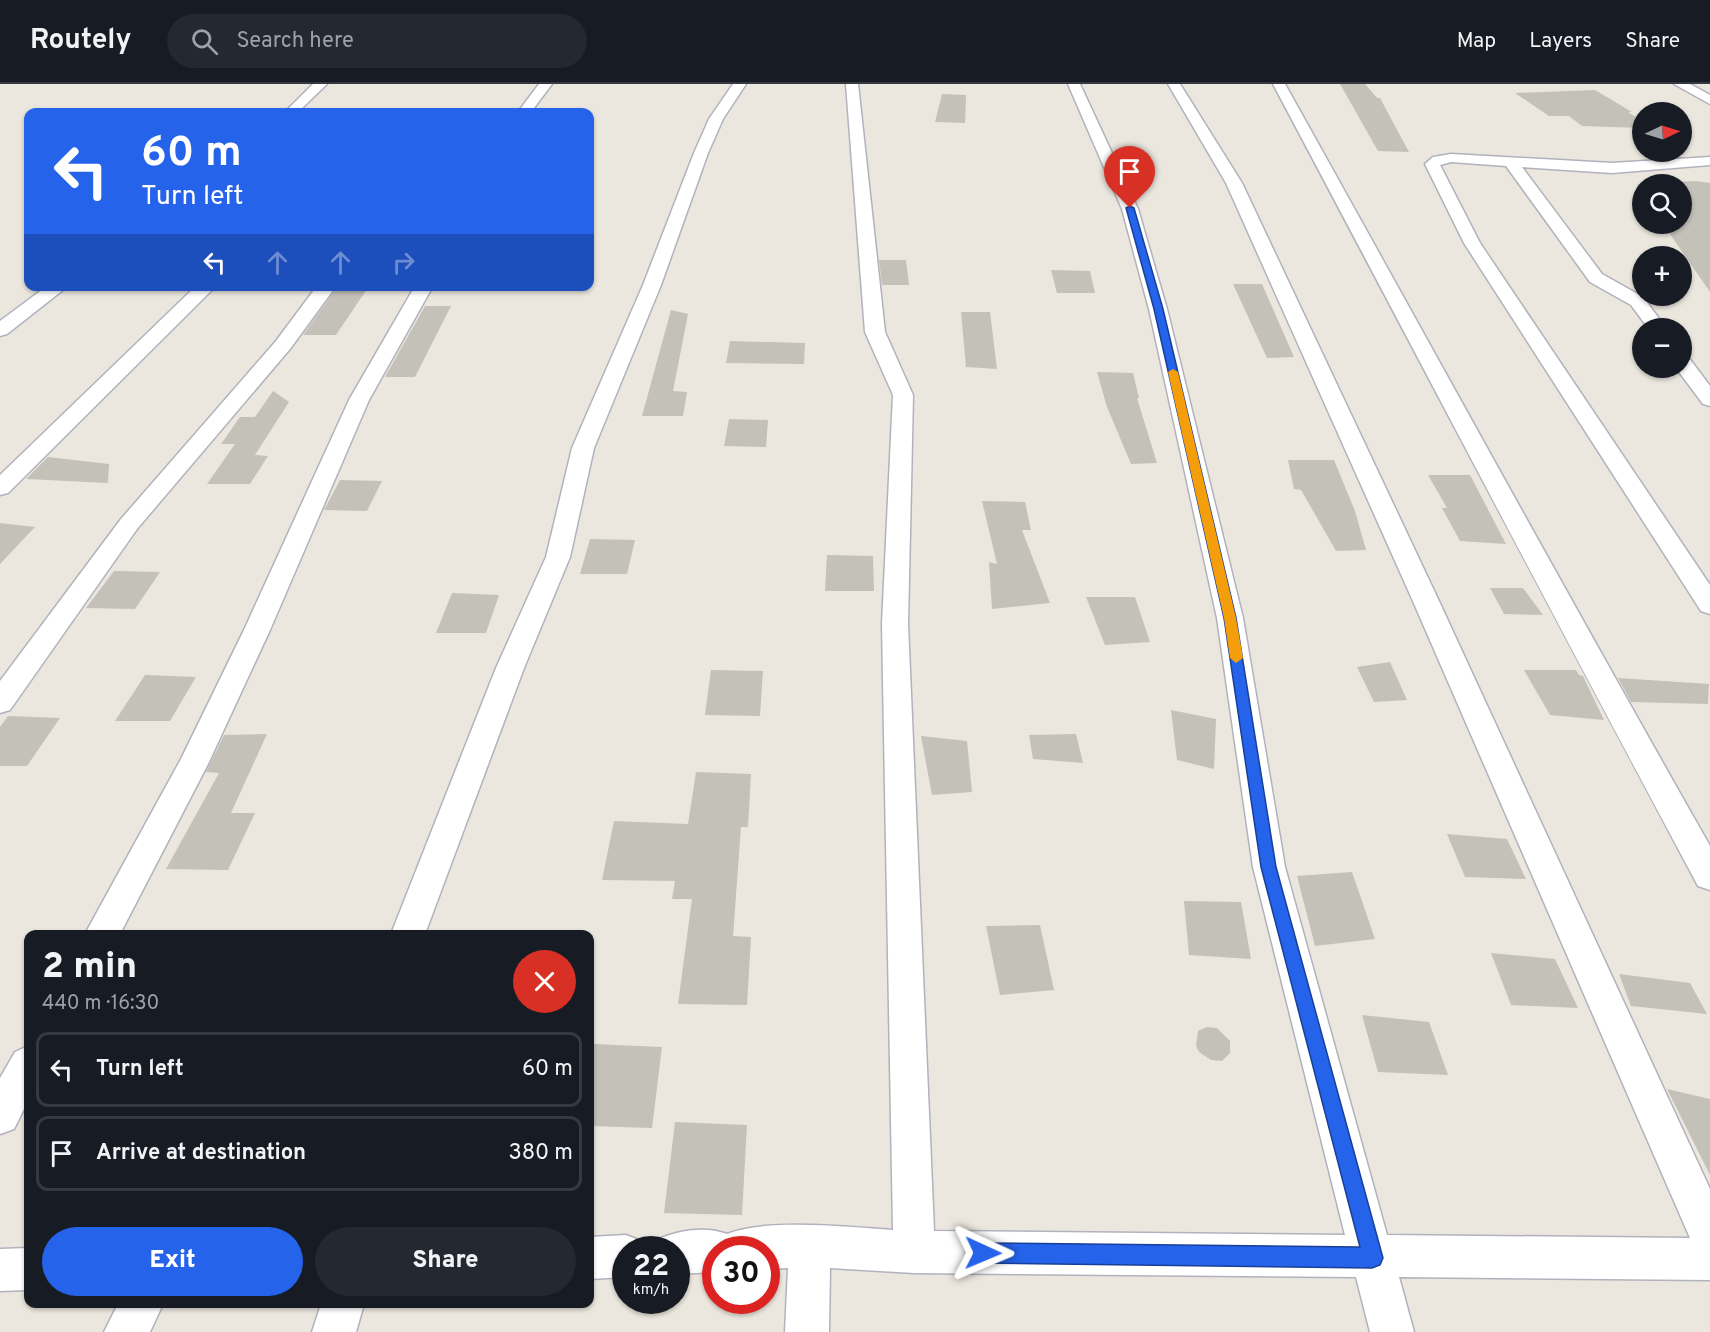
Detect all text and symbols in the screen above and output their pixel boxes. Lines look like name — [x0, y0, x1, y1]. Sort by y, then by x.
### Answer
search box — [167, 14, 587, 68]
text: Routely — [30, 23, 131, 59]
icon: search — [188, 25, 221, 58]
text: Search here — [236, 28, 354, 55]
text: Map — [1457, 28, 1496, 55]
text: Layers — [1529, 28, 1592, 55]
text: Share — [1625, 28, 1680, 55]
north arrow — [1632, 102, 1692, 162]
map controls — [1632, 102, 1692, 378]
text: 60 m — [141, 128, 242, 181]
icon: left — [42, 132, 120, 210]
pin — [1104, 146, 1155, 208]
icon: arrive — [1113, 155, 1146, 188]
button: search — [1632, 174, 1692, 234]
text: Turn left — [141, 180, 243, 214]
icon: left — [198, 246, 231, 279]
icon: ahead — [261, 246, 294, 279]
icon: ahead — [324, 246, 357, 279]
icon: right — [387, 246, 420, 279]
button: + — [1632, 246, 1692, 306]
button: − — [1632, 318, 1692, 378]
text: 2 min — [42, 945, 137, 991]
button: close — [513, 950, 576, 1013]
text: 440 m · 16:30 — [42, 991, 159, 1017]
icon: left — [45, 1053, 78, 1086]
text: Turn left — [96, 1056, 184, 1083]
text: 60 m — [522, 1056, 573, 1083]
icon: arrive — [45, 1137, 78, 1170]
text: Arrive at destination — [96, 1140, 306, 1167]
text: 380 m — [509, 1140, 573, 1167]
position arrow — [951, 1221, 1015, 1285]
button: Exit — [42, 1227, 303, 1296]
button: Share — [315, 1227, 576, 1296]
speed limit sign: 30 — [702, 1236, 780, 1314]
text: 22 — [633, 1249, 669, 1286]
text: km/h — [633, 1281, 669, 1300]

